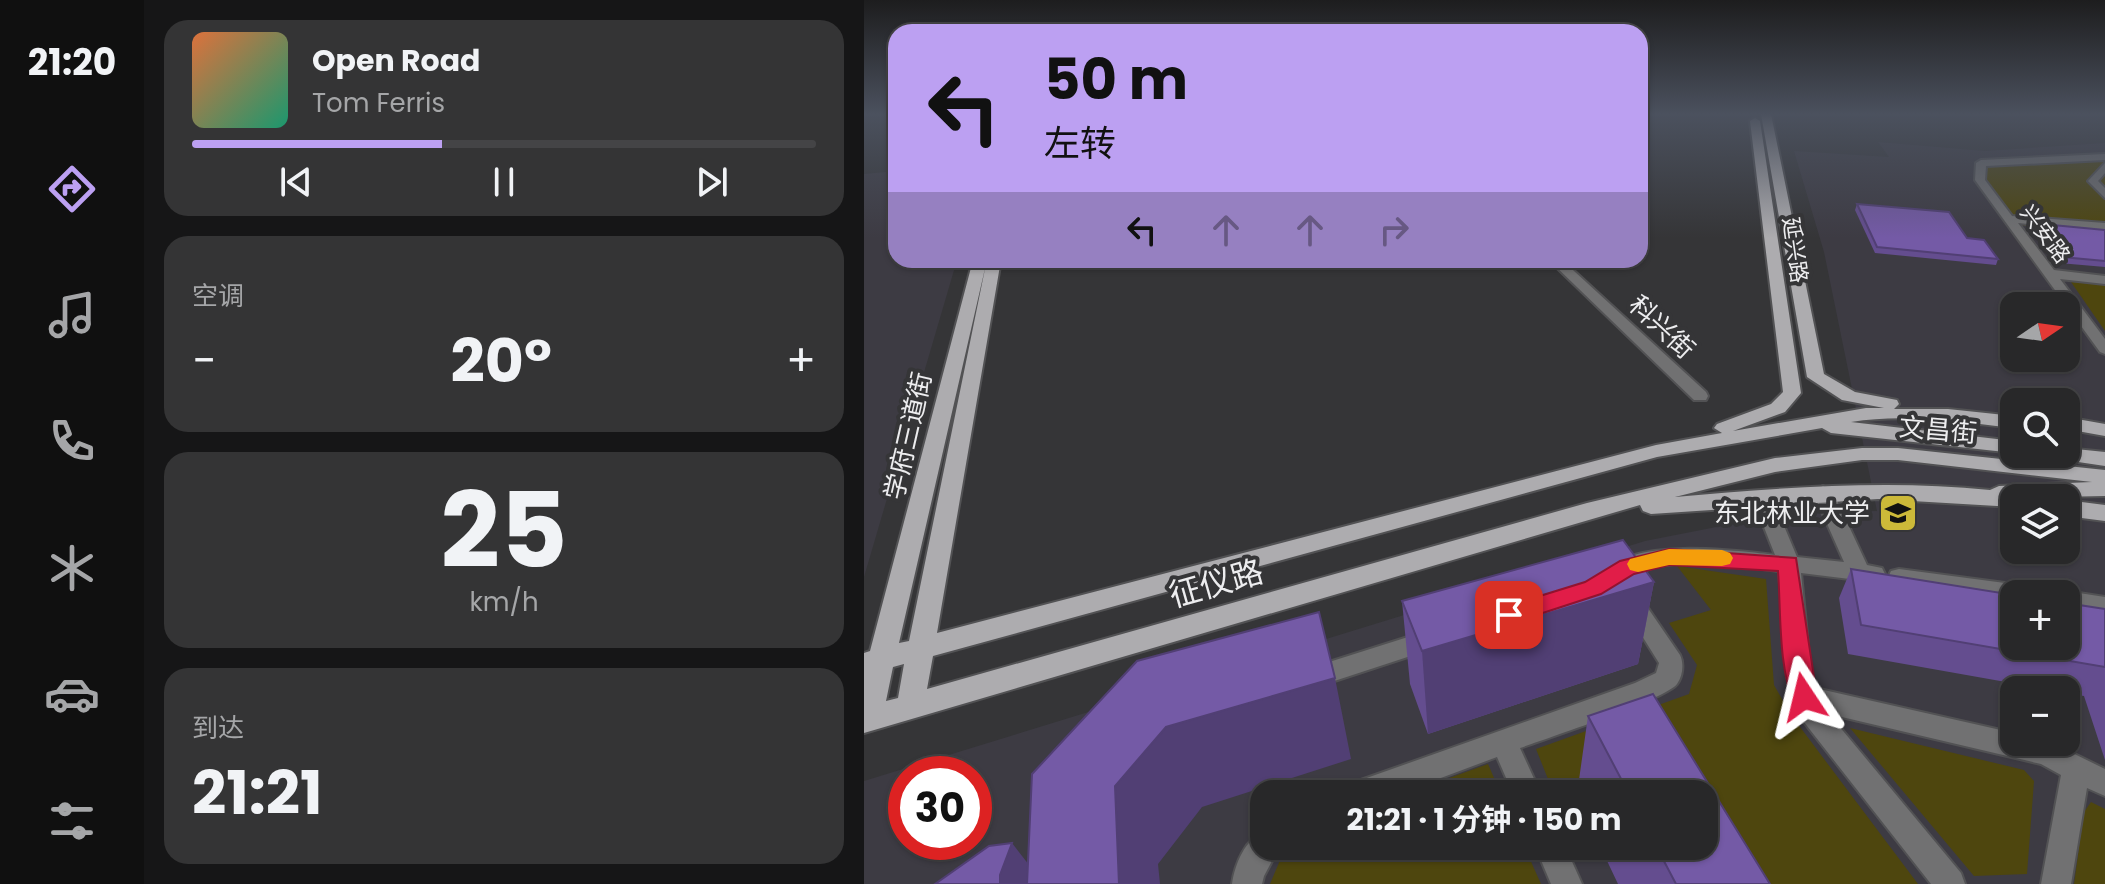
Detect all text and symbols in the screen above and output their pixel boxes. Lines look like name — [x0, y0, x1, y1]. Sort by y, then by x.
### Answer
text: 21:20 — [28, 37, 116, 88]
text: Open Road — [312, 39, 480, 82]
text: 50 m — [1044, 40, 1188, 119]
icon: left — [912, 56, 1016, 160]
text: Tom Ferris — [312, 85, 445, 121]
text: 左转 — [1044, 118, 1116, 169]
icon: previous — [274, 160, 318, 204]
icon: pause — [482, 160, 526, 204]
icon: next — [690, 160, 734, 204]
icon: directions — [44, 161, 100, 217]
street label: 兴安路 — [2013, 198, 2077, 270]
icon: left — [1120, 208, 1164, 252]
icon: ahead — [1204, 208, 1248, 252]
icon: ahead — [1288, 208, 1332, 252]
icon: right — [1372, 208, 1416, 252]
street label: 延兴路 — [1775, 215, 1815, 285]
text: 空调 — [192, 278, 244, 314]
icon: music — [44, 287, 100, 343]
street label: 科兴街 — [1621, 287, 1703, 367]
north arrow — [2000, 292, 2080, 372]
map controls — [2000, 292, 2080, 756]
text: 20° — [451, 319, 552, 403]
text: − — [192, 330, 216, 391]
text: + — [786, 330, 816, 391]
street label: 学府三道街 — [876, 369, 940, 503]
button: search — [2000, 388, 2080, 468]
street label: 文昌街 — [1898, 409, 1978, 451]
icon: phone — [44, 413, 100, 469]
text: 25 — [441, 458, 567, 603]
button: layers — [2000, 484, 2080, 564]
school or university icon: 东北林业大学 — [1877, 492, 1919, 534]
place label: 东北林业大学 — [1714, 495, 1870, 531]
icon: climate — [44, 540, 100, 596]
street label: 征仪路 — [1164, 548, 1268, 618]
button: + — [2000, 580, 2080, 660]
pin — [1475, 581, 1543, 649]
text: km/h — [469, 584, 539, 620]
icon: arrive — [1487, 593, 1531, 637]
position arrow — [1762, 655, 1846, 739]
icon: car — [44, 666, 100, 722]
button: − — [2000, 676, 2080, 756]
text: 到达 — [192, 710, 244, 746]
text: 21:21 — [192, 751, 323, 835]
speed limit sign: 30 — [888, 756, 992, 860]
icon: filters — [44, 793, 100, 849]
text: 21:21 · 1 分钟 · 150 m — [1347, 798, 1621, 841]

